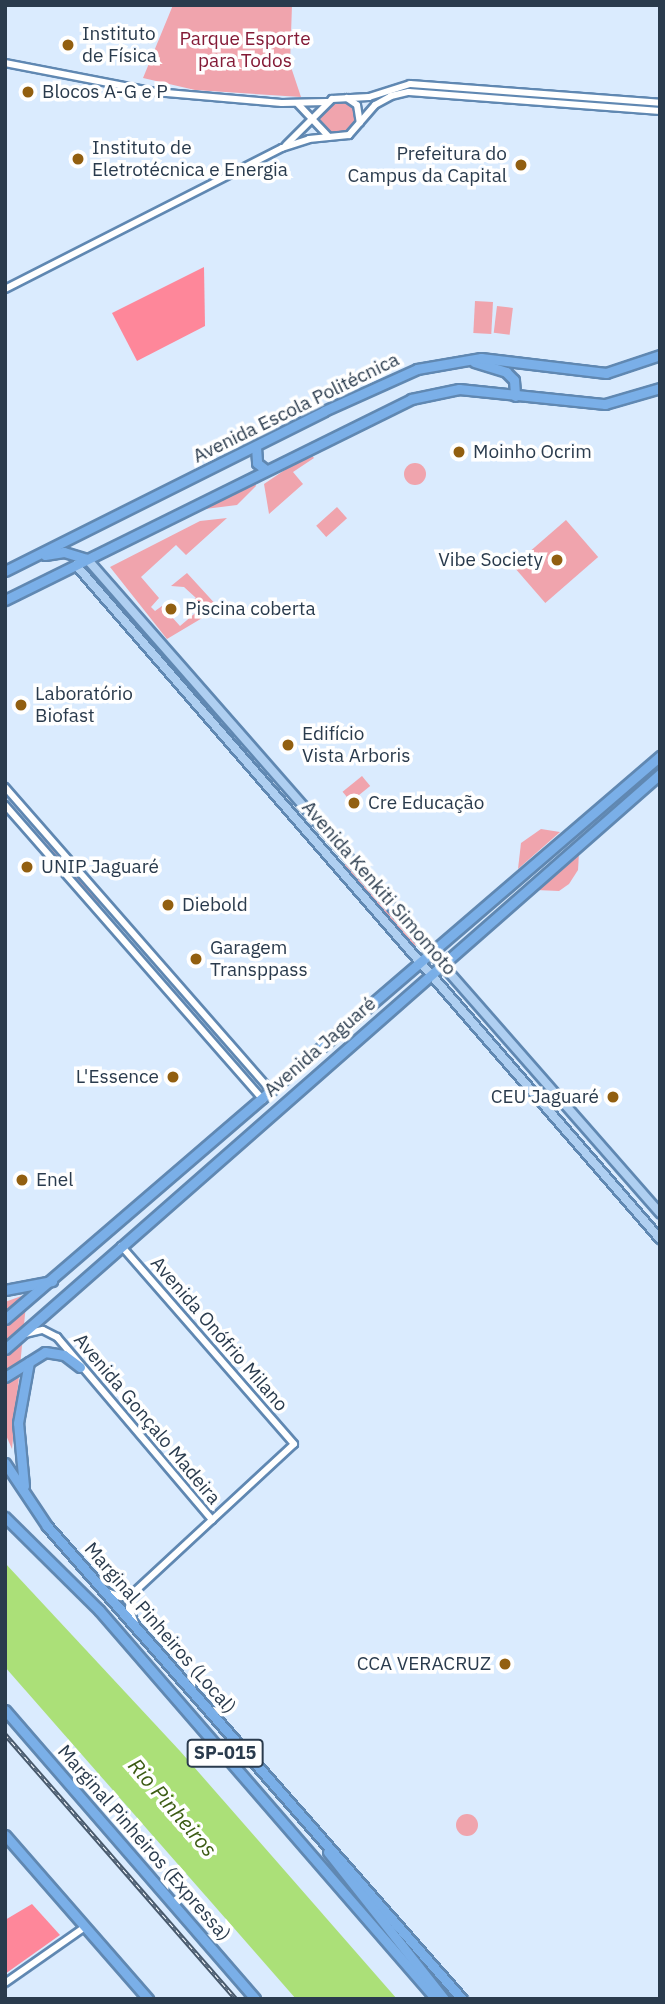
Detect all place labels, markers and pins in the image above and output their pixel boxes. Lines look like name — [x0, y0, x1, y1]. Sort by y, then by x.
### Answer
place label: Instituto de Física — [82, 23, 157, 67]
marker: Instituto de Física — [60, 37, 76, 53]
place label: Blocos A-G e P — [42, 81, 168, 103]
marker: Blocos A-G e P — [20, 84, 36, 100]
place label: Instituto de Eletrotécnica e Energia — [92, 137, 288, 181]
place label: Prefeitura do Campus da Capital — [348, 143, 507, 187]
marker: Instituto de Eletrotécnica e Energia — [70, 151, 86, 167]
marker: Prefeitura do Campus da Capital — [513, 157, 529, 173]
place label: Moinho Ocrim — [473, 441, 592, 463]
marker: Moinho Ocrim — [451, 444, 467, 460]
place label: Vibe Society — [438, 549, 543, 571]
marker: Vibe Society — [549, 552, 565, 568]
place label: Piscina coberta — [185, 598, 316, 620]
marker: Piscina coberta — [163, 601, 179, 617]
place label: Laboratório Biofast — [35, 683, 133, 727]
marker: Laboratório Biofast — [13, 697, 29, 713]
place label: Edifício Vista Arboris — [302, 723, 411, 767]
marker: Edifício Vista Arboris — [280, 737, 296, 753]
place label: Cre Educação — [368, 792, 484, 814]
marker: Cre Educação — [346, 795, 362, 811]
place label: UNIP Jaguaré — [41, 856, 159, 878]
marker: UNIP Jaguaré — [19, 859, 35, 875]
place label: Diebold — [182, 894, 248, 916]
marker: Diebold — [160, 897, 176, 913]
place label: Garagem Transppass — [210, 937, 308, 981]
marker: Garagem Transppass — [188, 951, 204, 967]
place label: L'Essence — [76, 1066, 159, 1088]
marker: L'Essence — [165, 1069, 181, 1085]
place label: CEU Jaguaré — [491, 1086, 599, 1108]
marker: CEU Jaguaré — [605, 1089, 621, 1105]
place label: Enel — [36, 1169, 73, 1191]
marker: Enel — [14, 1172, 30, 1188]
place label: CCA VERACRUZ — [357, 1653, 491, 1675]
marker: CCA VERACRUZ — [497, 1656, 513, 1672]

